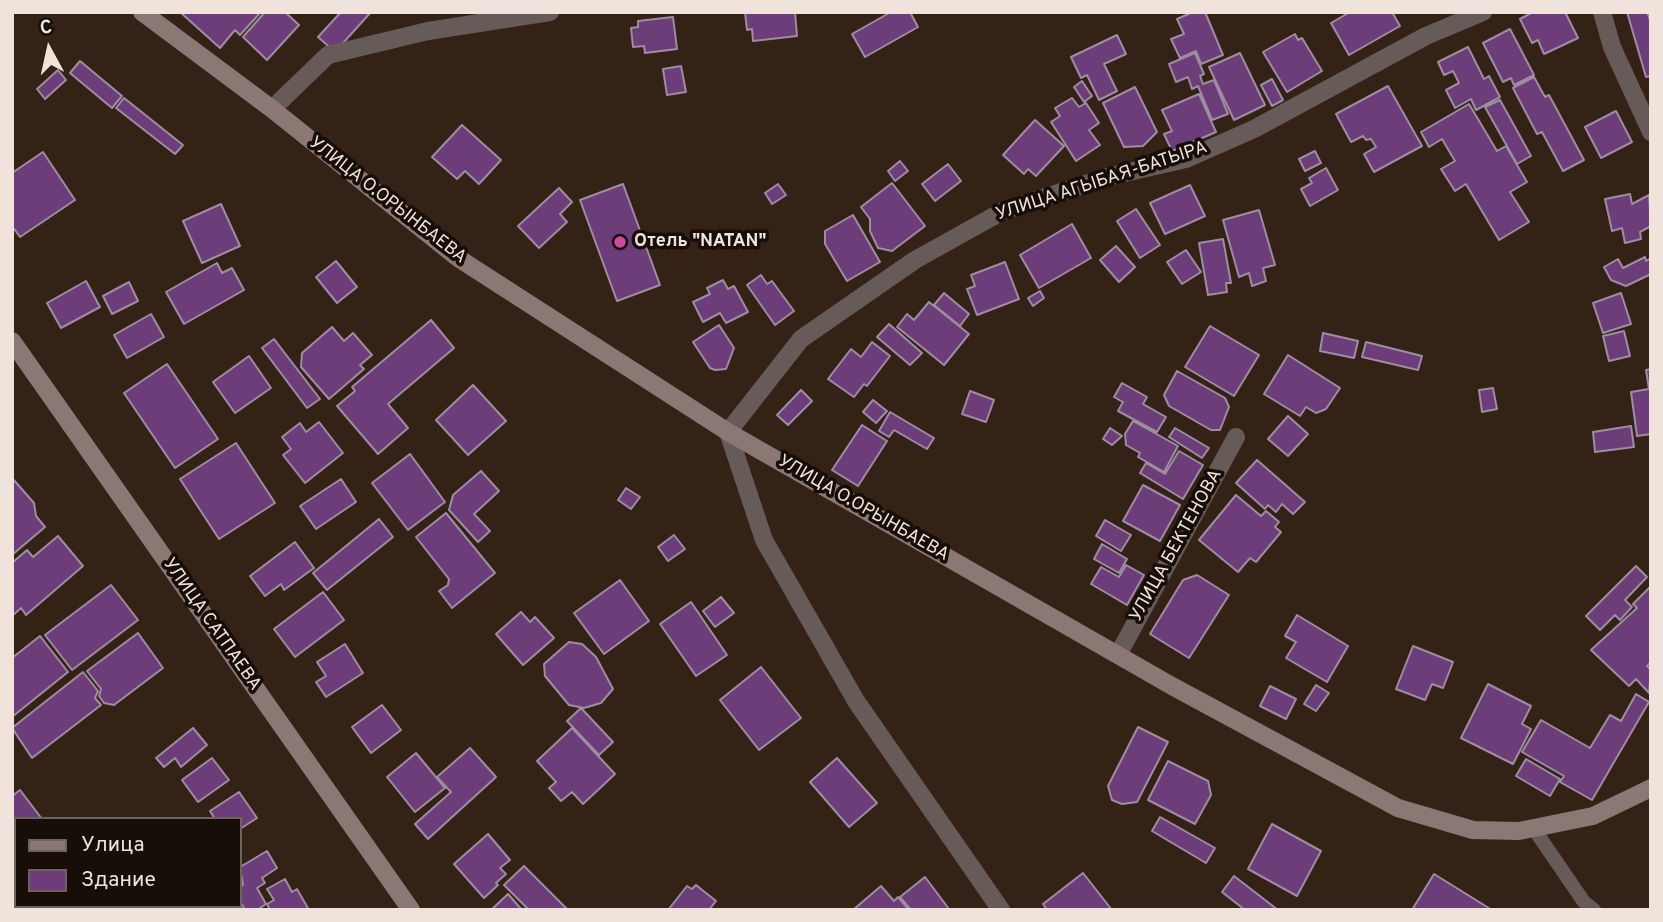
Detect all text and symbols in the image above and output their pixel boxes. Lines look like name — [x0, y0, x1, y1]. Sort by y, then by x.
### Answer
north arrow — [14, 14, 84, 84]
text: С — [38, 15, 54, 41]
street label: УЛИЦА О.ОРЫНБАЕВА — [304, 133, 470, 269]
street label: УЛИЦА АГЫБАЯ-БАТЫРА — [994, 138, 1210, 226]
place label: Отель "NATAN" — [634, 231, 766, 253]
marker: Отель "NATAN" — [612, 234, 628, 250]
street label: УЛИЦА О.ОРЫНБАЕВА — [774, 451, 952, 567]
street label: УЛИЦА БЕКТЕНОВА — [1126, 466, 1228, 626]
street label: УЛИЦА САТПАЕВА — [157, 555, 265, 695]
legend — [14, 817, 242, 908]
text: Улица — [81, 832, 145, 859]
text: Здание — [81, 867, 156, 894]

